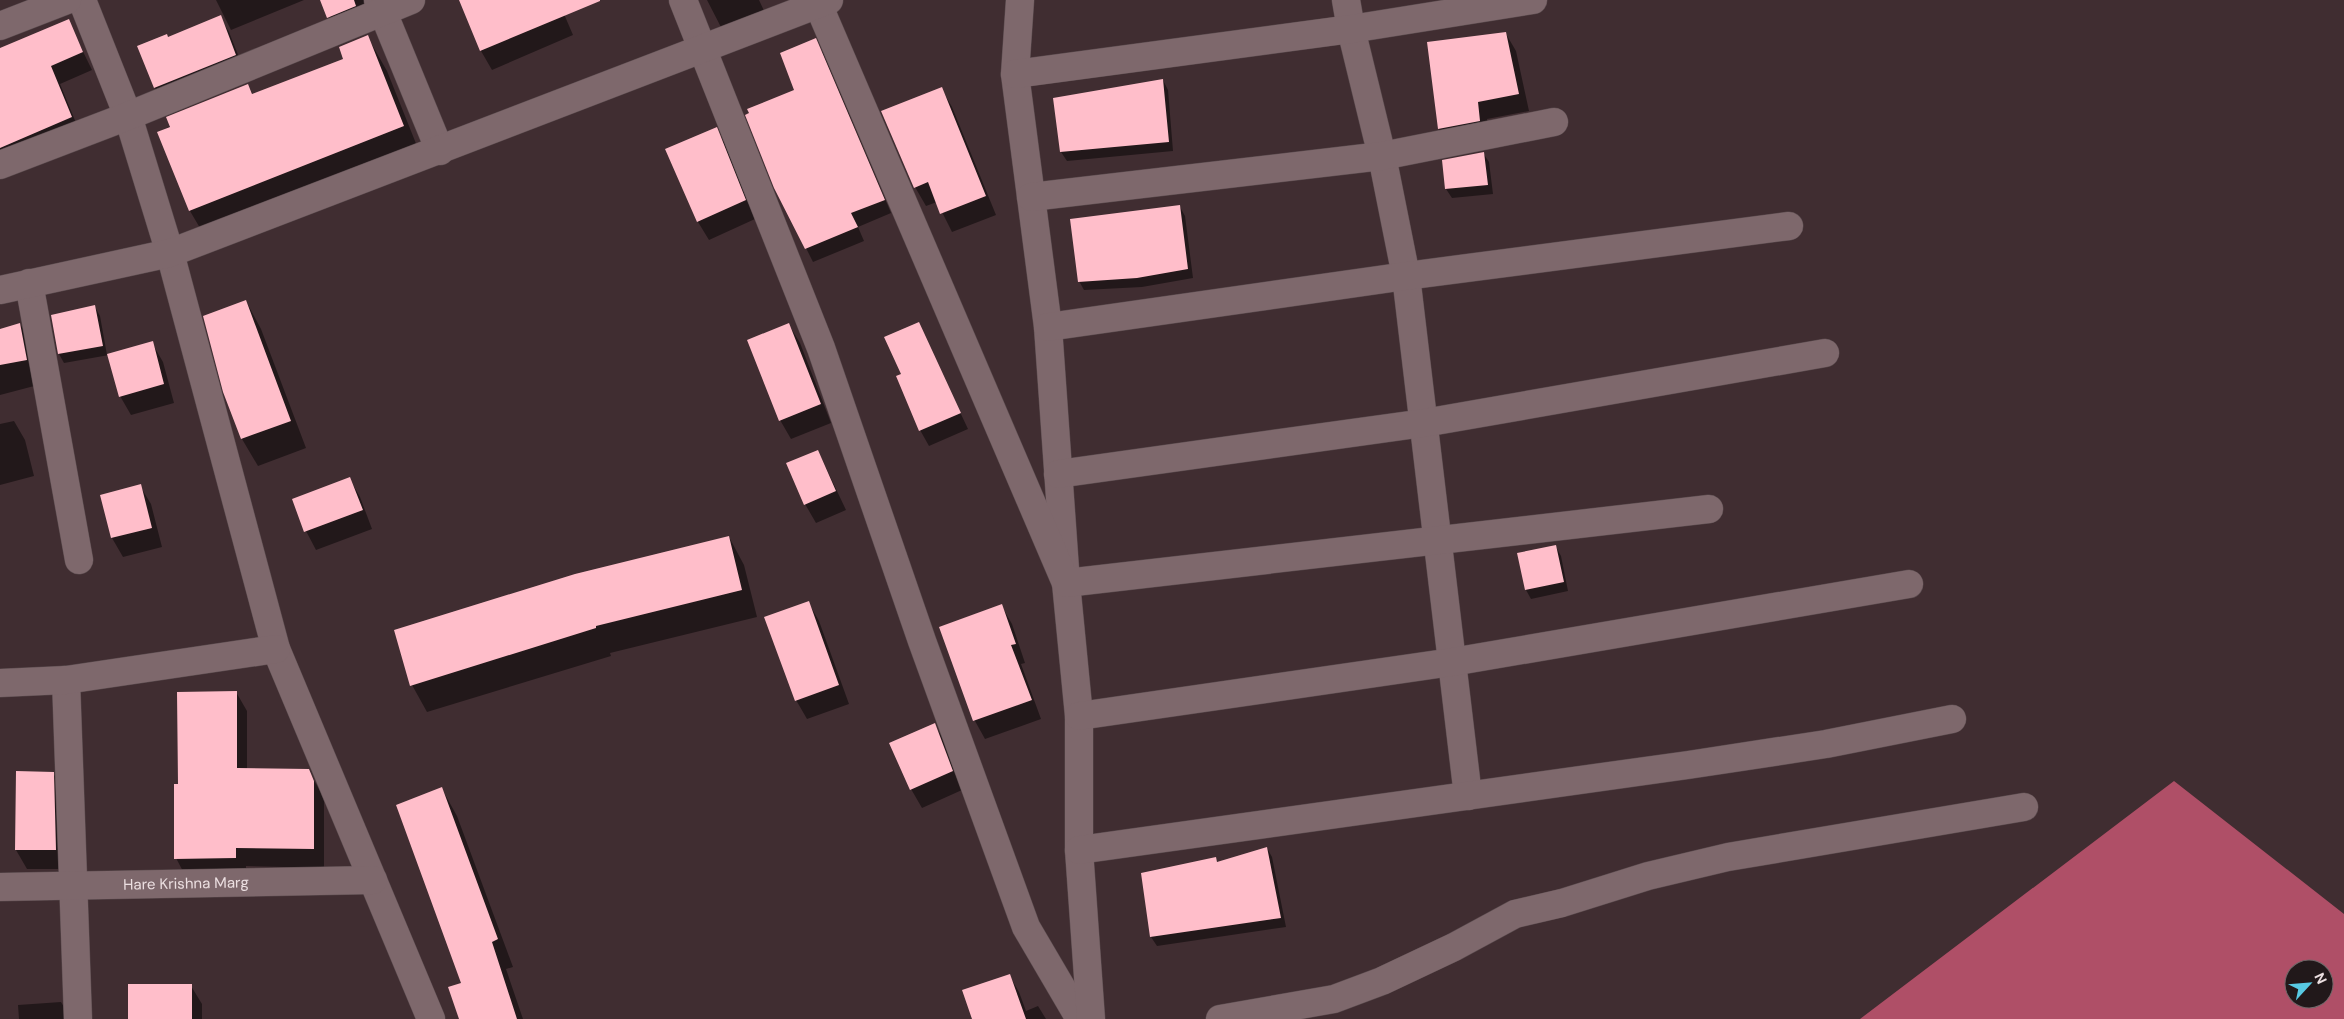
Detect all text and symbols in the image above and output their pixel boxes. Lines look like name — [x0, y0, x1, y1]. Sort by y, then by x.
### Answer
street label: Hare Krishna Marg — [123, 872, 249, 895]
north arrow — [2284, 959, 2334, 1009]
text: N — [2310, 970, 2331, 987]

